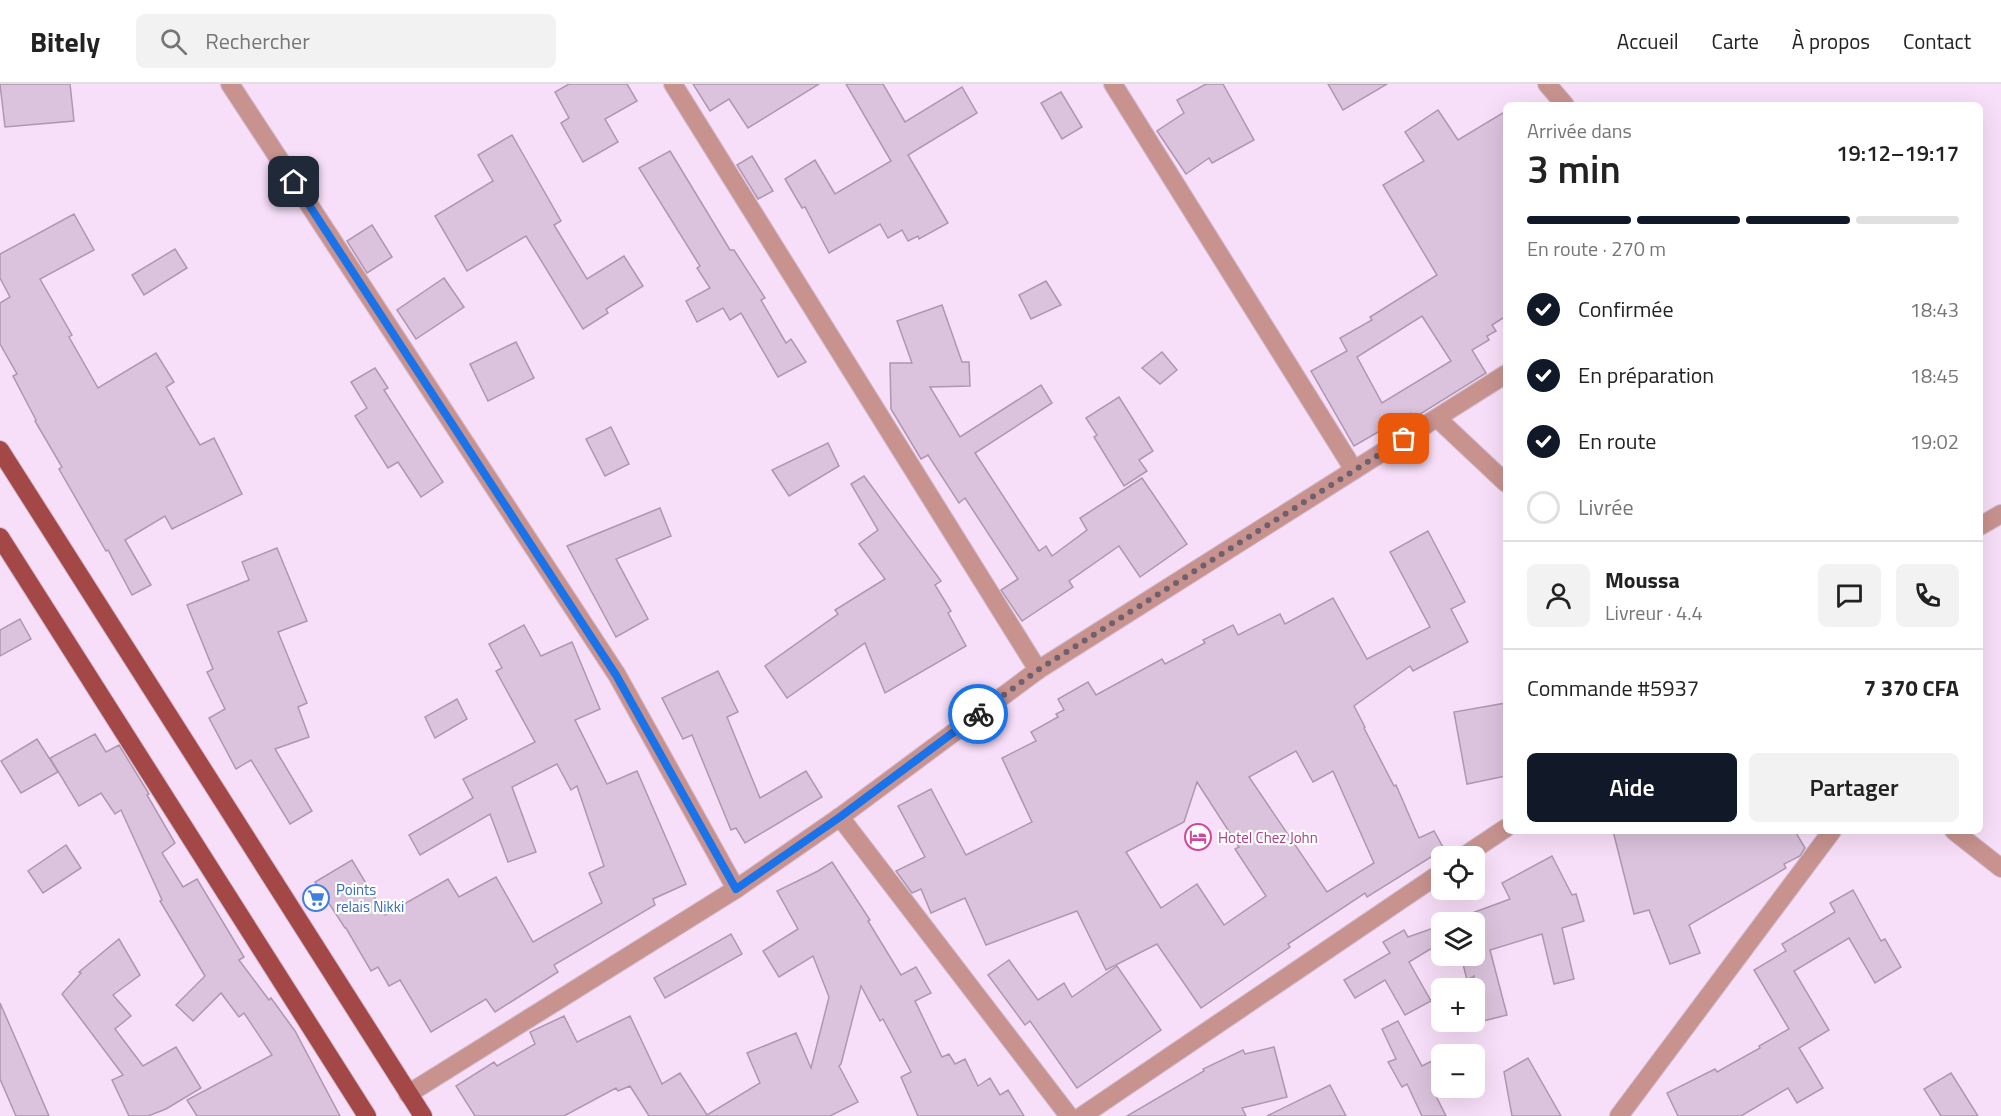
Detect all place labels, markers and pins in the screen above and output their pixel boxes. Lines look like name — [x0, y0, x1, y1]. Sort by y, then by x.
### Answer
pin — [268, 156, 319, 207]
pin — [1378, 413, 1429, 464]
hotel icon: Hotel Chez John — [1183, 822, 1213, 852]
place label: Hotel Chez John — [1218, 826, 1318, 849]
place label: Points relais Nikki — [336, 878, 404, 918]
supermarket icon: Points relais Nikki — [301, 883, 331, 913]

